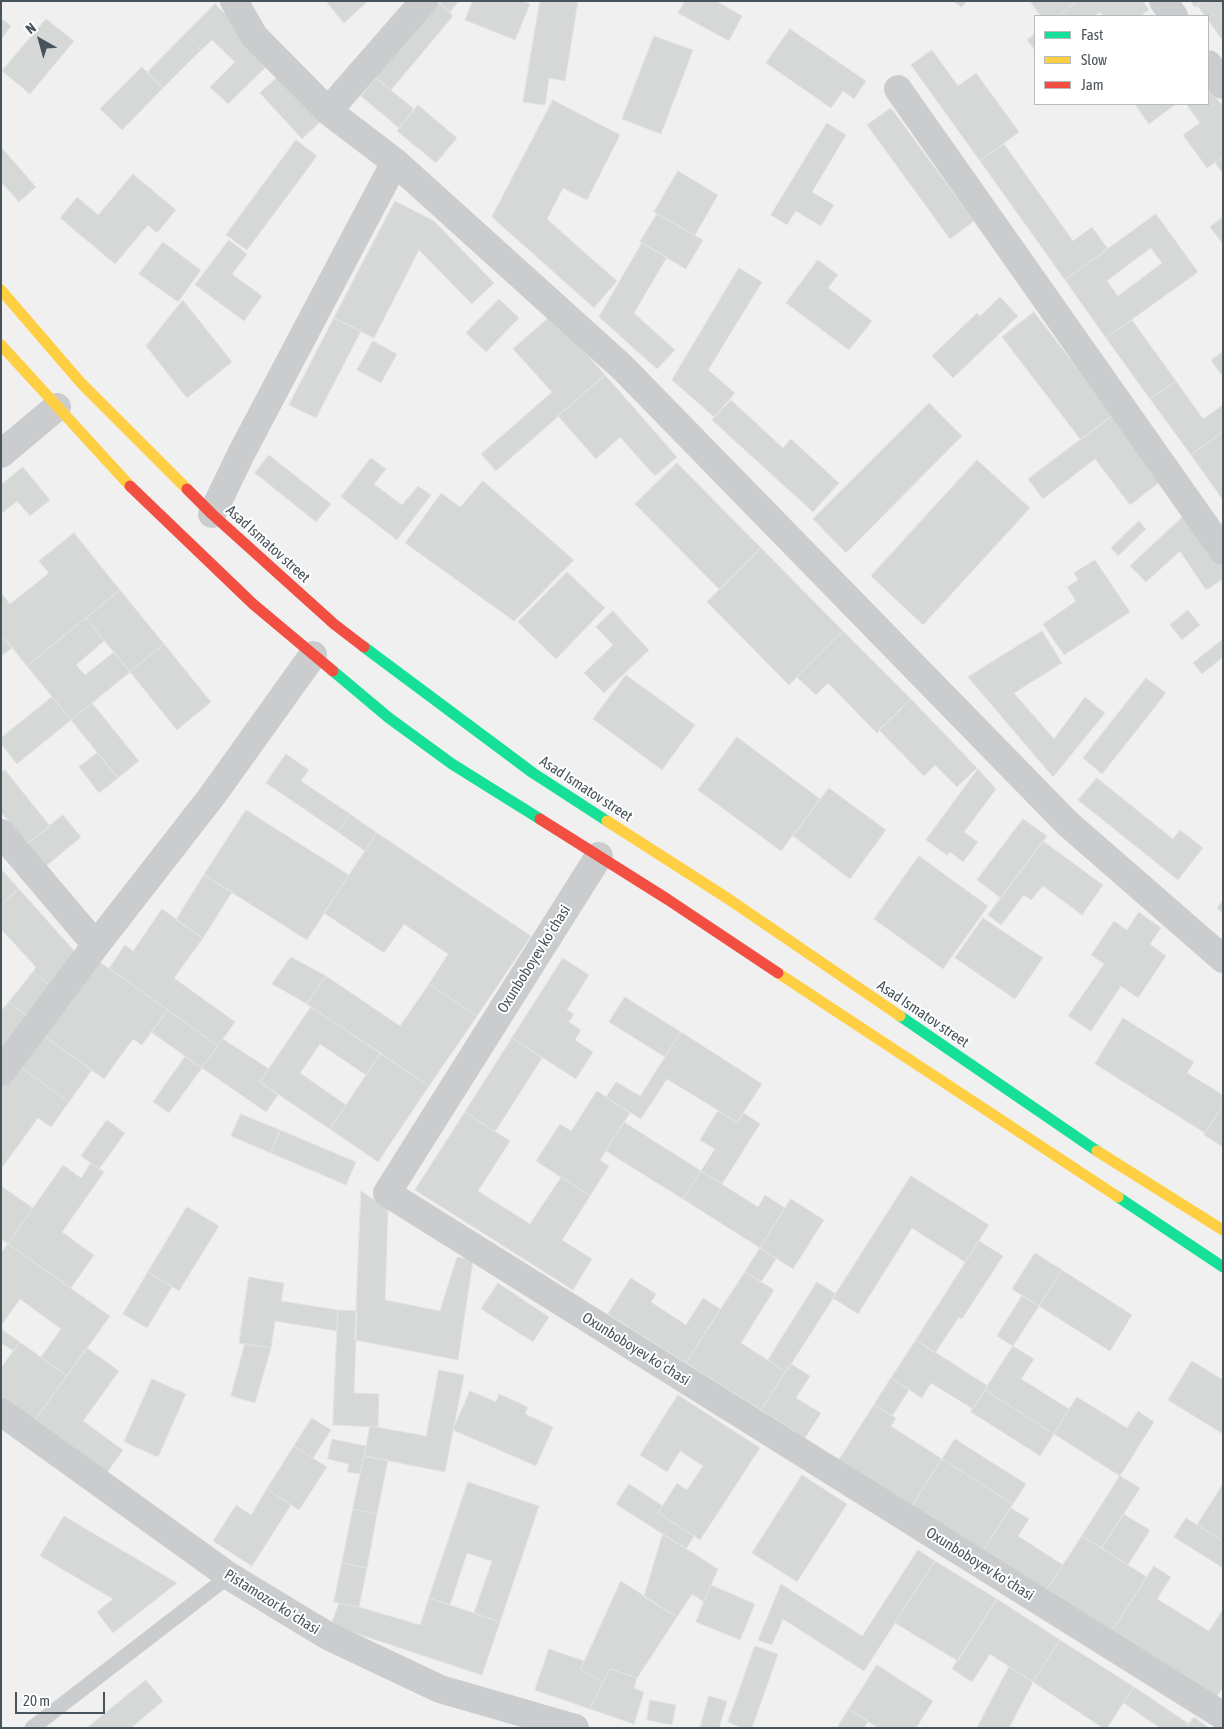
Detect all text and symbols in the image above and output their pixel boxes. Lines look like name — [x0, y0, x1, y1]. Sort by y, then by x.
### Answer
north arrow — [15, 15, 65, 65]
legend — [1034, 15, 1209, 105]
text: N — [23, 19, 39, 37]
text: Fast — [1081, 26, 1103, 43]
text: Slow — [1081, 51, 1107, 68]
text: Jam — [1081, 76, 1104, 93]
street label: Asad Ismatov street — [222, 502, 314, 586]
street label: Asad Ismatov street — [536, 752, 636, 826]
street label: Oxunboboyev koʻchasi — [494, 902, 574, 1016]
street label: Asad Ismatov street — [874, 977, 972, 1051]
street label: Oxunboboyev koʻchasi — [579, 1309, 693, 1389]
street label: Oxunboboyev koʻchasi — [923, 1524, 1037, 1604]
street label: Pistamozor koʻchasi — [221, 1566, 323, 1638]
scale bar — [18, 1682, 108, 1714]
text: 20 m — [23, 1692, 50, 1709]

